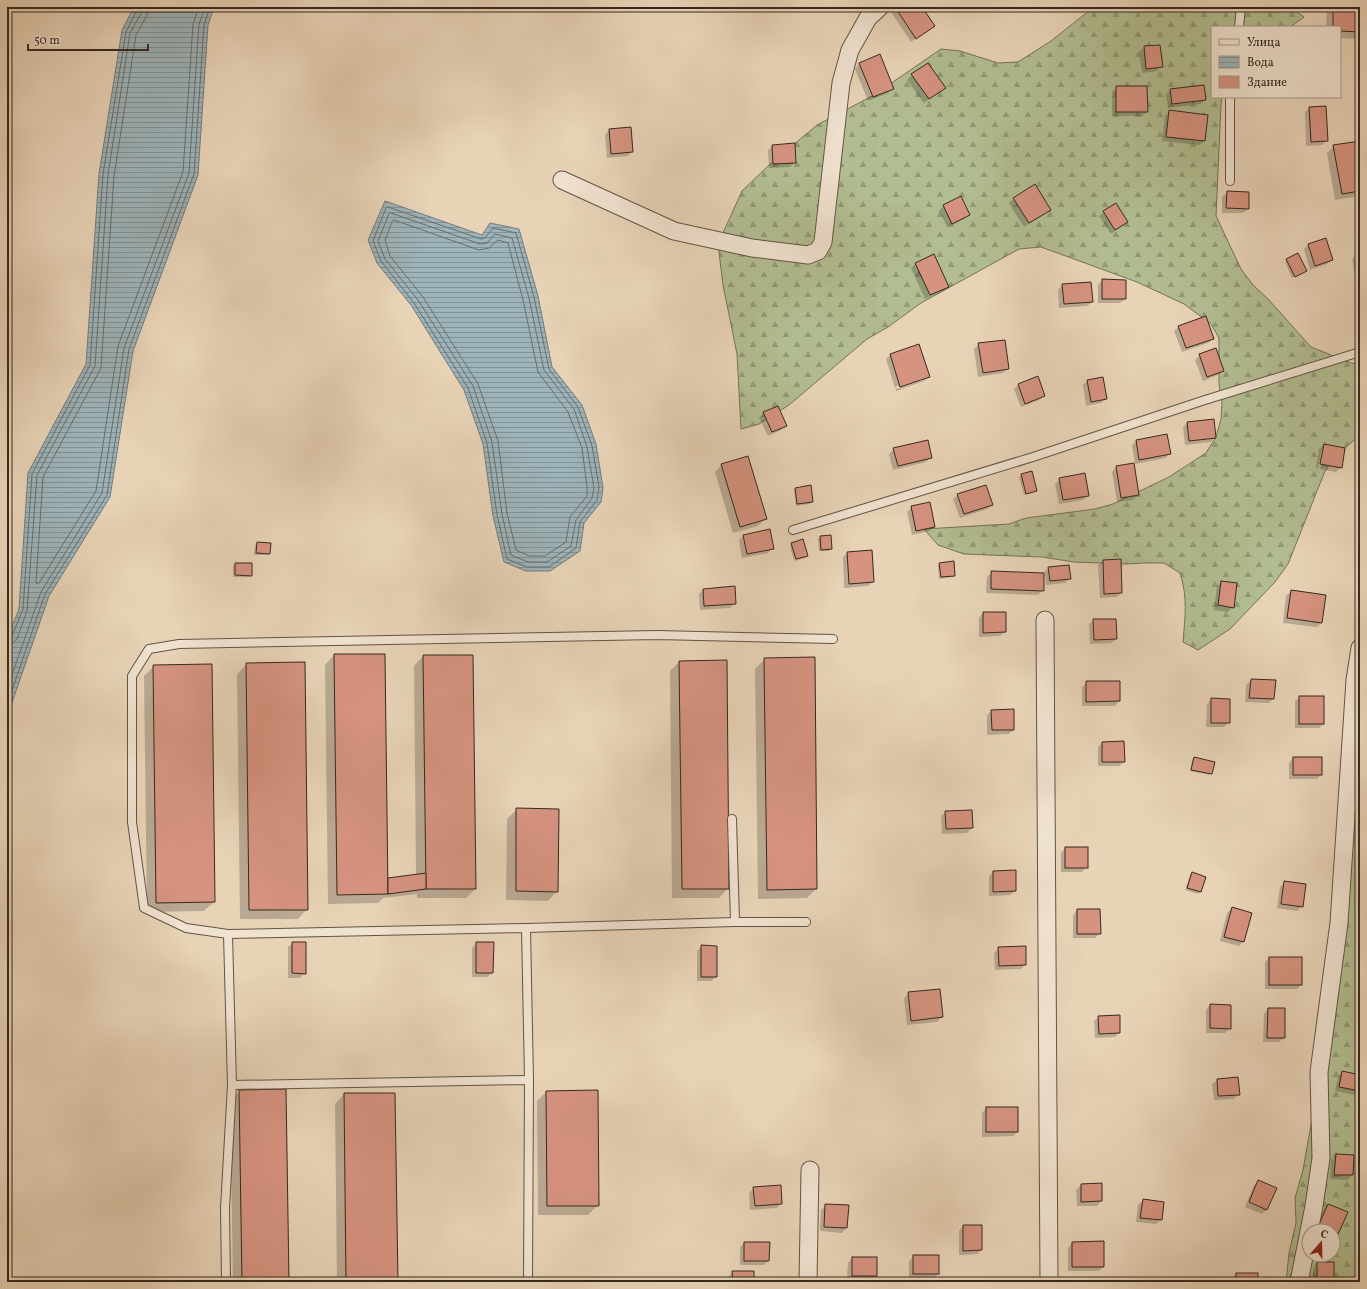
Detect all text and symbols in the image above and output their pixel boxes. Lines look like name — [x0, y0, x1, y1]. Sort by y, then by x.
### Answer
scale bar — [28, 26, 148, 52]
legend — [1211, 26, 1341, 98]
text: 50 m — [34, 33, 60, 49]
text: Улица — [1247, 35, 1280, 51]
text: Вода — [1247, 55, 1274, 71]
text: Здание — [1247, 75, 1287, 91]
north arrow — [1301, 1223, 1341, 1263]
text: С — [1318, 1227, 1330, 1243]

